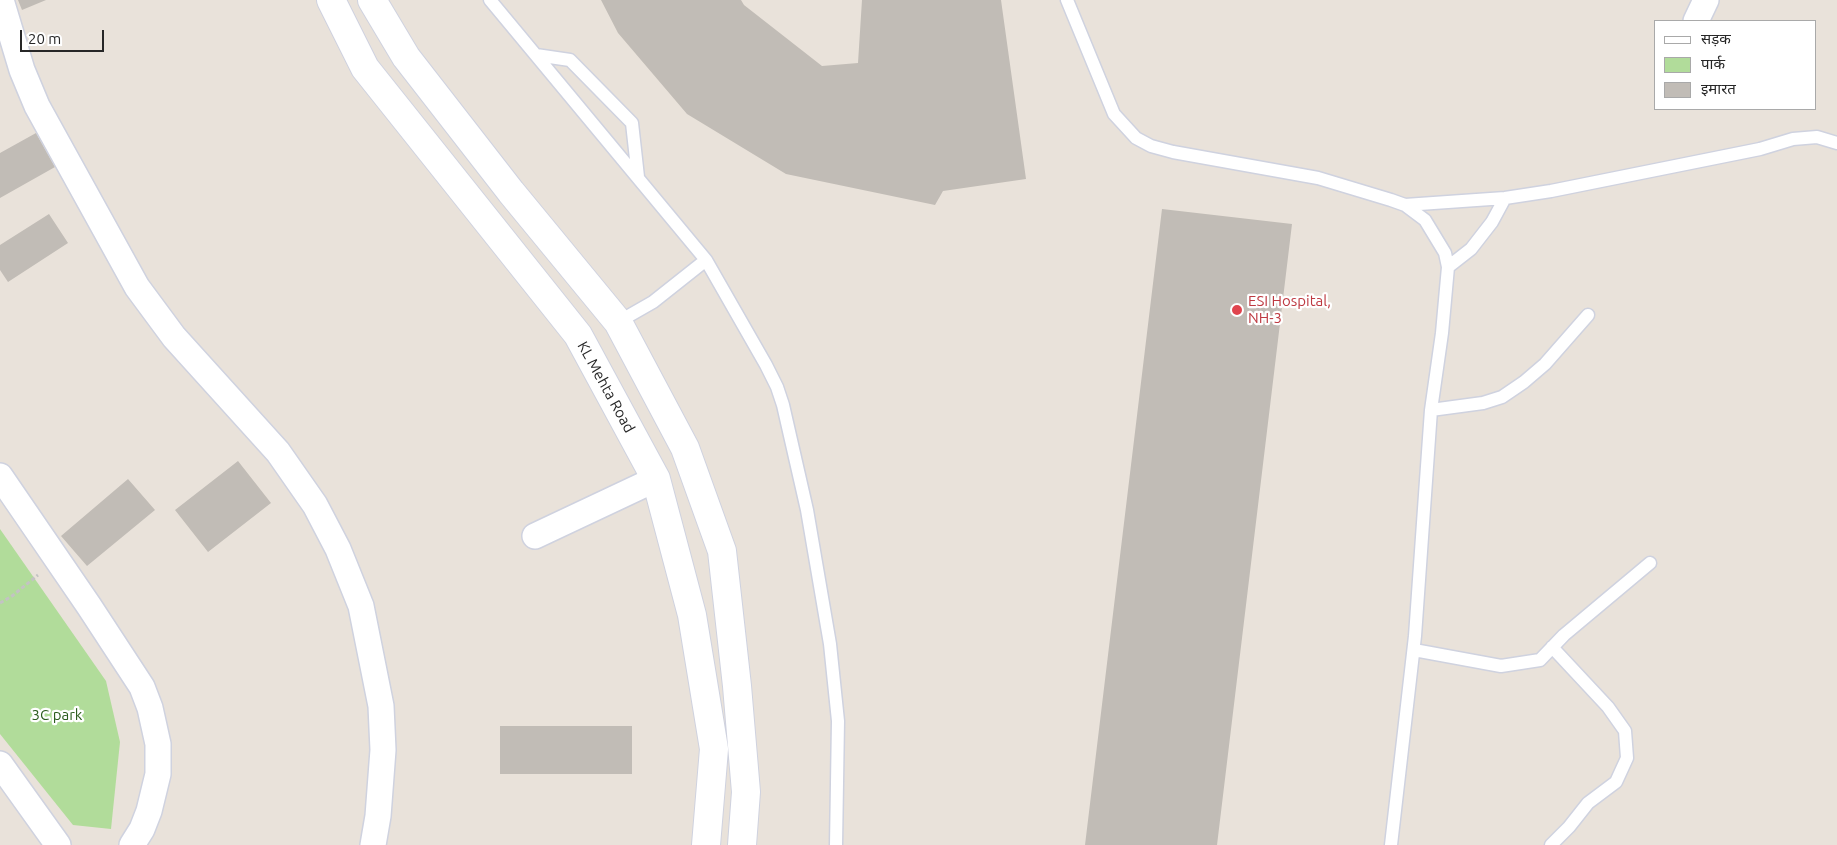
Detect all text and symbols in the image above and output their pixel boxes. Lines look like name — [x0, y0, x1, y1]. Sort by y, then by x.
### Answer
scale bar — [22, 20, 106, 52]
legend — [1654, 20, 1817, 110]
text: 20 m — [28, 30, 61, 47]
text: सड़क — [1701, 30, 1731, 47]
text: पार्क — [1701, 55, 1725, 72]
text: इमारत — [1701, 80, 1736, 97]
place label: ESI Hospital, NH-3 — [1248, 292, 1331, 327]
marker: ESI Hospital, NH-3 — [1230, 303, 1244, 317]
street label: KL Mehta Road — [573, 338, 639, 436]
park label: 3C park — [32, 706, 82, 724]

